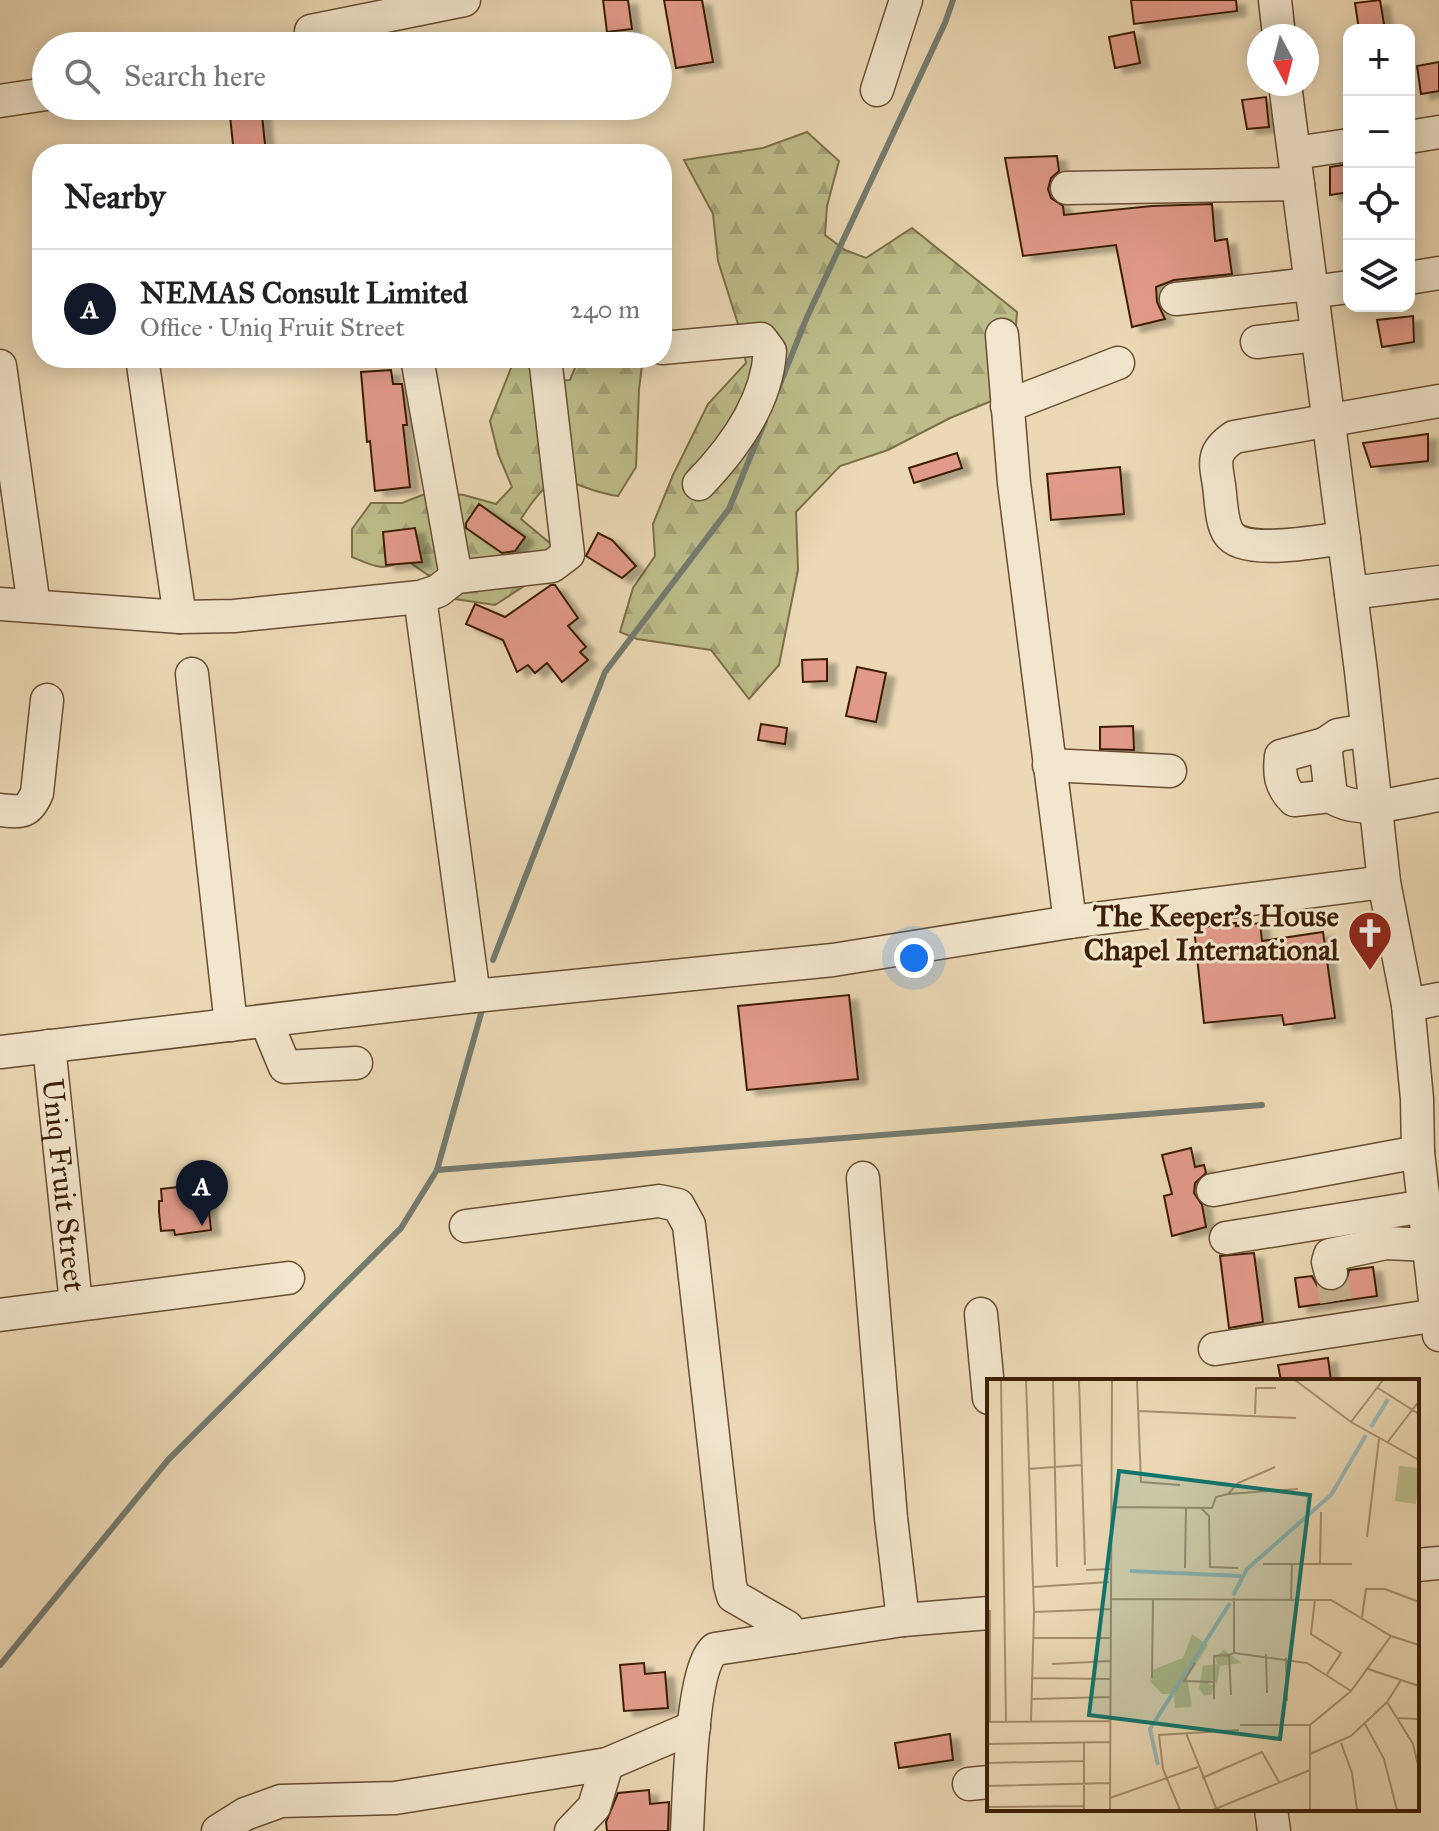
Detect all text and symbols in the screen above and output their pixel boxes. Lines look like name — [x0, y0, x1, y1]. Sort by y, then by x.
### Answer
north arrow — [1247, 24, 1319, 96]
map controls — [1343, 24, 1415, 312]
button: + — [1343, 24, 1415, 96]
search box — [32, 32, 672, 120]
icon: search — [60, 54, 104, 98]
text: Search here — [124, 58, 266, 94]
button: − — [1343, 96, 1415, 168]
button: locate — [1343, 168, 1415, 240]
text: Nearby — [64, 176, 166, 217]
button: layers — [1343, 240, 1415, 312]
text: NEMAS Consult Limited — [140, 275, 468, 311]
text: A — [81, 293, 99, 325]
text: 240 m — [570, 293, 640, 325]
text: Office · Uniq Fruit Street — [140, 311, 405, 343]
place label: The Keeper's House Chapel International — [1084, 898, 1340, 968]
church icon: The Keeper's House Chapel International — [1346, 909, 1394, 972]
your location — [894, 938, 934, 978]
street label: Uniq Fruit Street — [35, 1077, 93, 1294]
pin: A — [176, 1160, 228, 1226]
inset map — [987, 1379, 1419, 1811]

